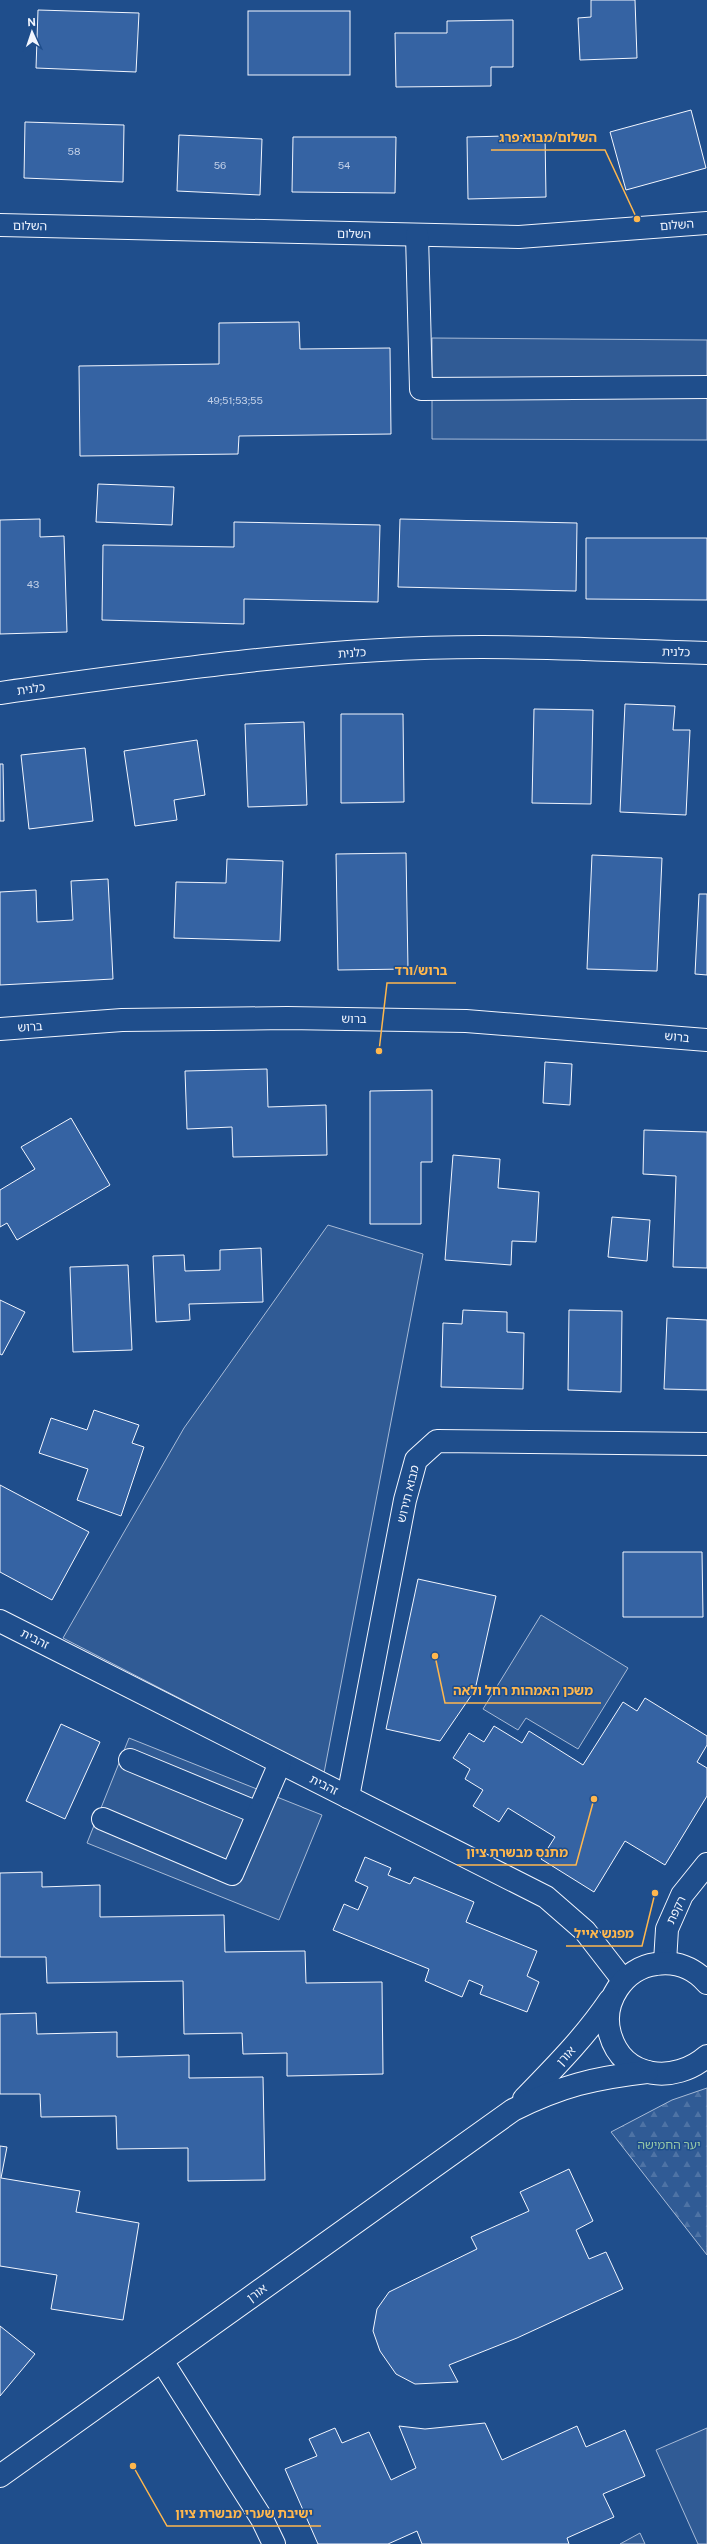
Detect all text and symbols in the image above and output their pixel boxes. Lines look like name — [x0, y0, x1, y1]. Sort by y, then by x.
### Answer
north arrow — [12, 12, 52, 52]
text: N — [27, 16, 36, 28]
callout: השלום/מבוא פרג — [491, 125, 605, 150]
text: השלום/מבוא פרג — [499, 130, 597, 145]
house number: 58 — [68, 145, 80, 157]
house number: 56 — [214, 159, 226, 171]
house number: 54 — [338, 159, 350, 171]
street label: השלום — [659, 217, 695, 233]
street label: השלום — [13, 219, 47, 233]
street label: השלום — [337, 227, 371, 241]
house number: 49;51;53;55 — [207, 394, 263, 406]
house number: 43 — [27, 578, 39, 590]
street label: כלנית — [337, 645, 367, 661]
street label: כלנית — [662, 645, 690, 659]
street label: כלנית — [16, 680, 46, 698]
callout: ברוש/ורד — [387, 958, 456, 983]
text: ברוש/ורד — [395, 963, 448, 978]
street label: ברוש — [341, 1012, 367, 1026]
street label: ברוש — [17, 1019, 43, 1035]
street label: ברוש — [664, 1029, 690, 1045]
street label: מבוא תירוש — [394, 1464, 422, 1524]
street label: זהבית — [19, 1626, 52, 1652]
callout: משכן האמהות רחל ולאה — [445, 1678, 601, 1703]
text: משכן האמהות רחל ולאה — [453, 1683, 593, 1698]
street label: זהבית — [308, 1772, 341, 1798]
callout: מתנס מבשרת ציון — [457, 1840, 576, 1865]
text: מתנס מבשרת ציון — [466, 1845, 568, 1860]
street label: רקפת — [663, 1894, 689, 1926]
callout: מפגש אייל — [566, 1921, 642, 1946]
text: מפגש אייל — [574, 1926, 634, 1941]
street label: אורן — [554, 2043, 579, 2069]
park label: יער החמישה — [637, 2138, 701, 2152]
street label: אורן — [244, 2281, 270, 2305]
callout: ישיבת שערי מבשרת ציון — [167, 2501, 321, 2526]
text: ישיבת שערי מבשרת ציון — [175, 2506, 313, 2521]

